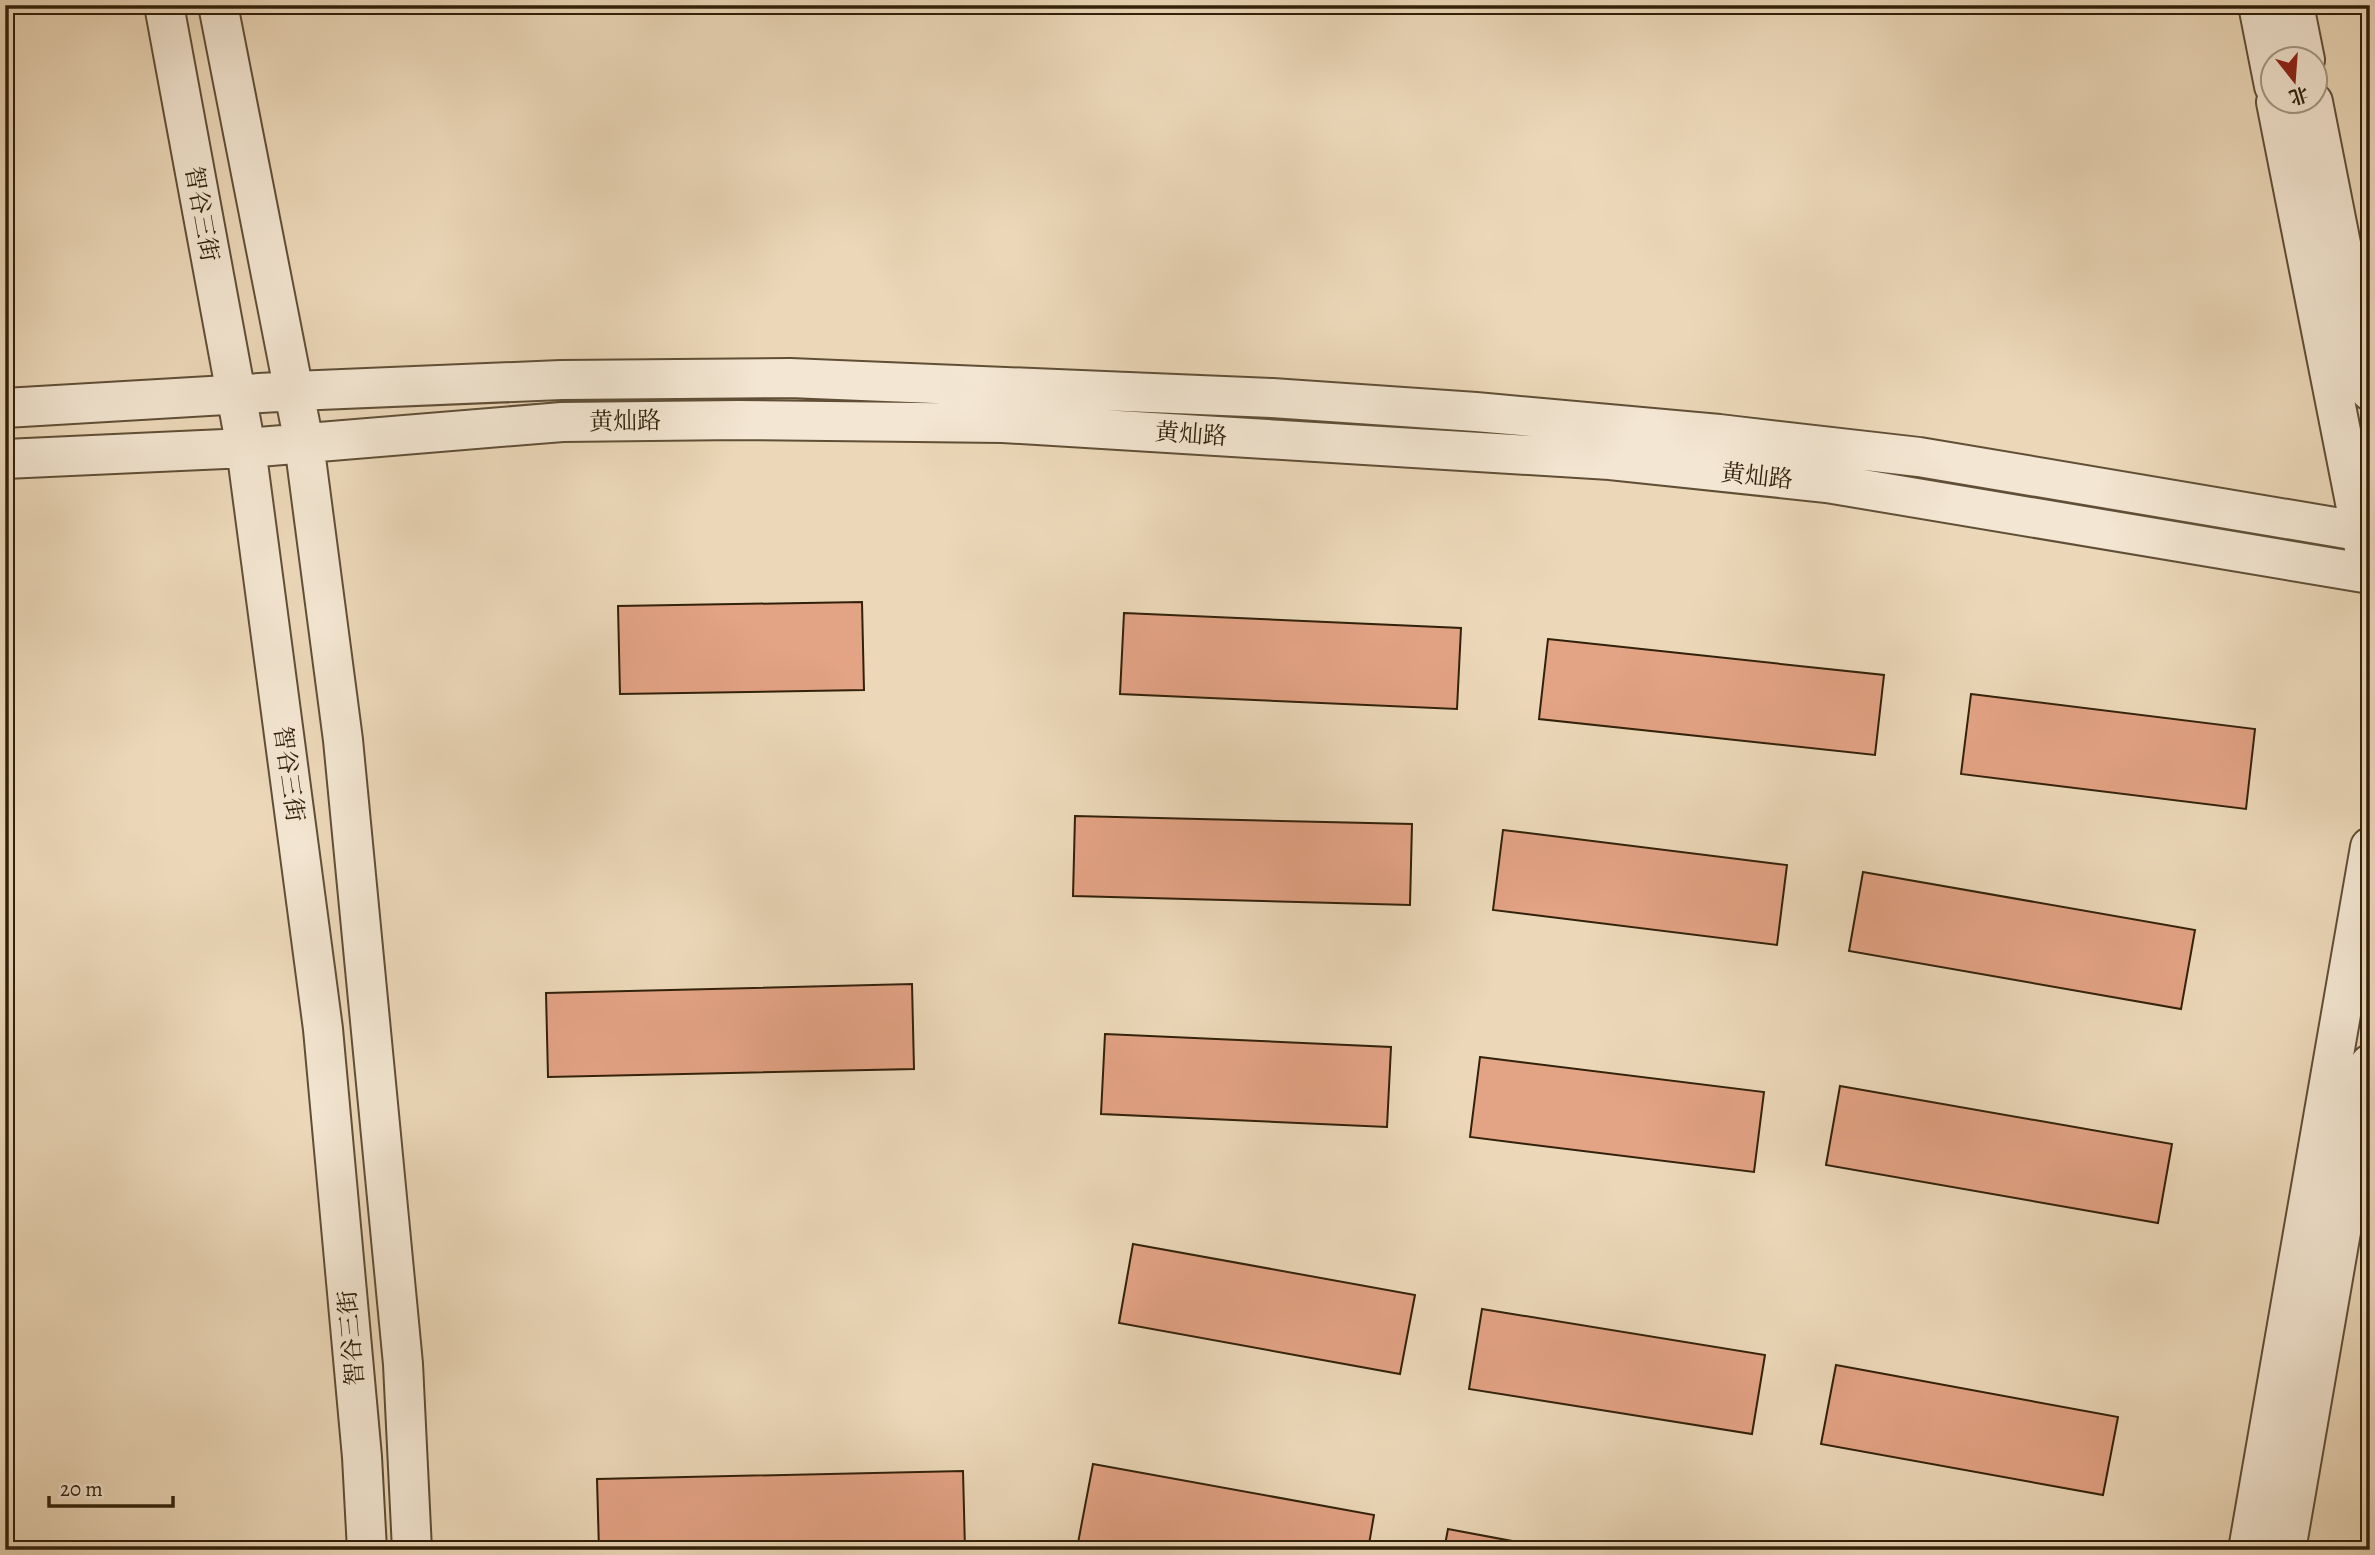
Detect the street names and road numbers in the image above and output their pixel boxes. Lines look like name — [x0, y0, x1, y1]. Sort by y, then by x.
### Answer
street label: 智谷三街 — [178, 164, 226, 264]
street label: 黄灿路 — [589, 404, 661, 438]
street label: 黄灿路 — [1154, 416, 1228, 452]
street label: 黄灿路 — [1720, 456, 1794, 496]
street label: 智谷三街 — [266, 724, 312, 824]
street label: 智谷三街 — [331, 1289, 371, 1387]

